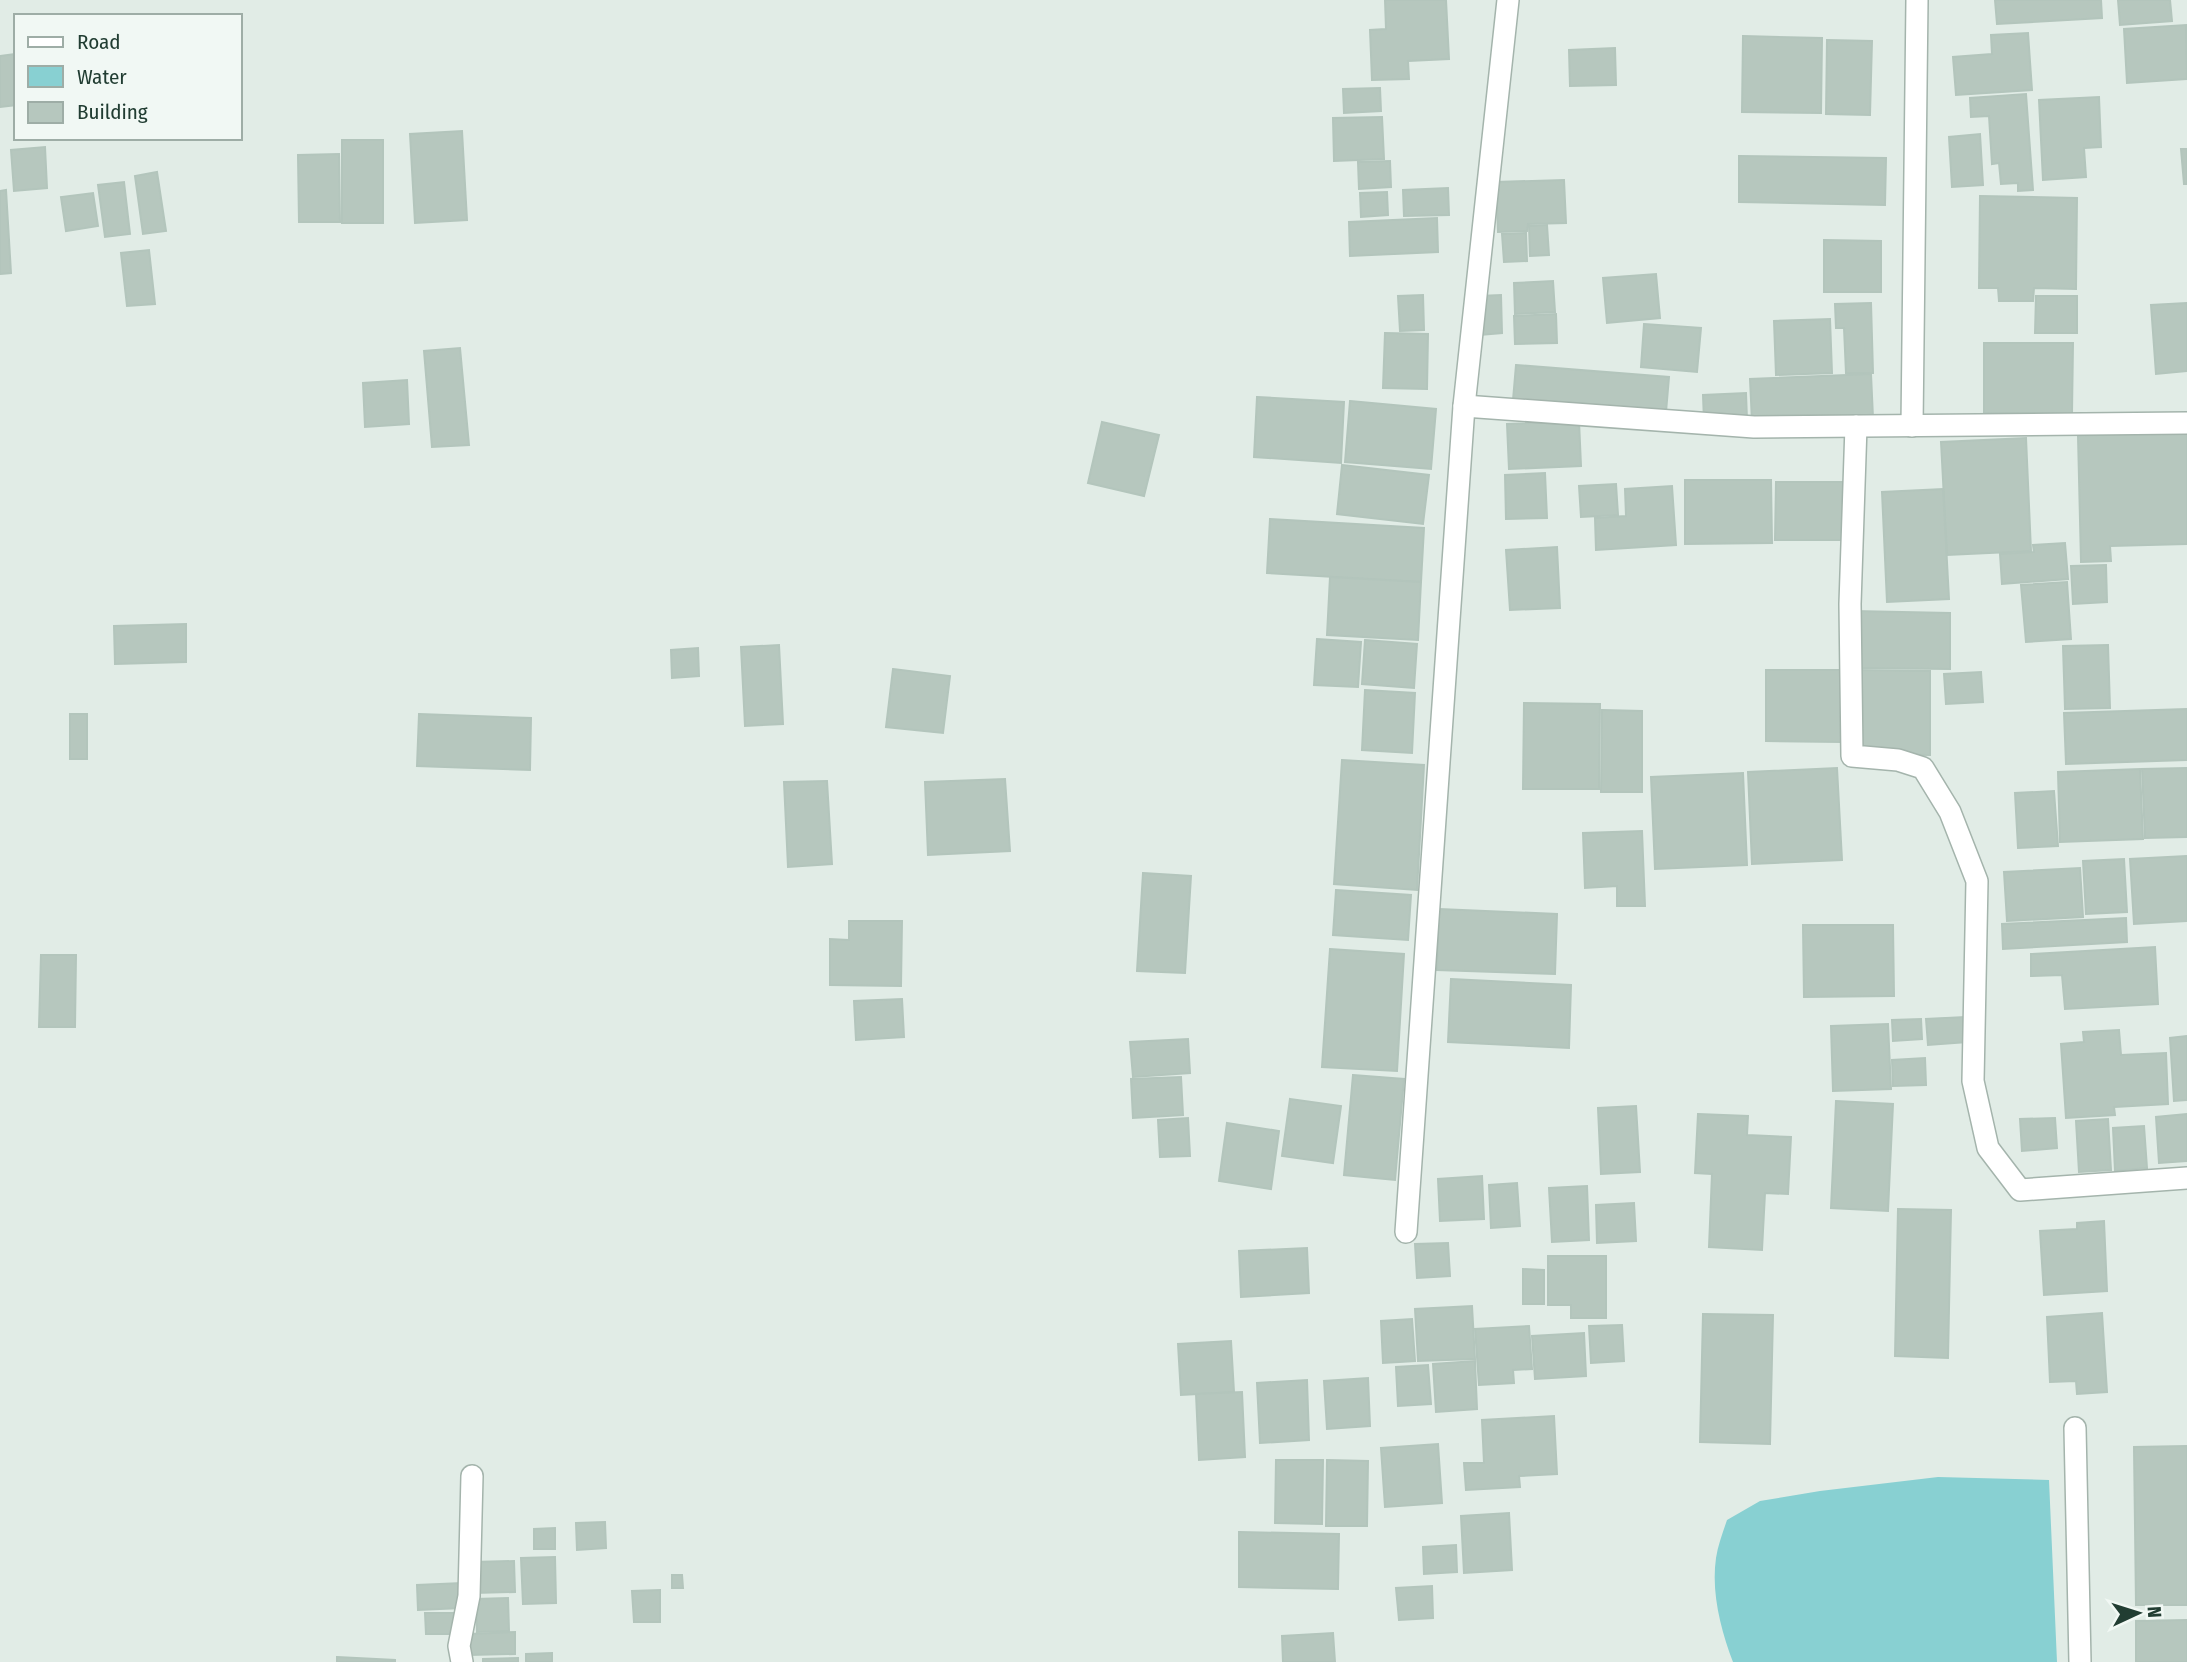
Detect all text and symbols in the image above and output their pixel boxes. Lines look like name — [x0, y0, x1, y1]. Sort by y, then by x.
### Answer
legend — [14, 14, 242, 140]
text: Road — [77, 29, 121, 55]
text: Water — [77, 64, 127, 90]
text: Building — [77, 99, 148, 125]
north arrow — [2103, 1578, 2173, 1648]
text: N — [2143, 1605, 2166, 1618]

